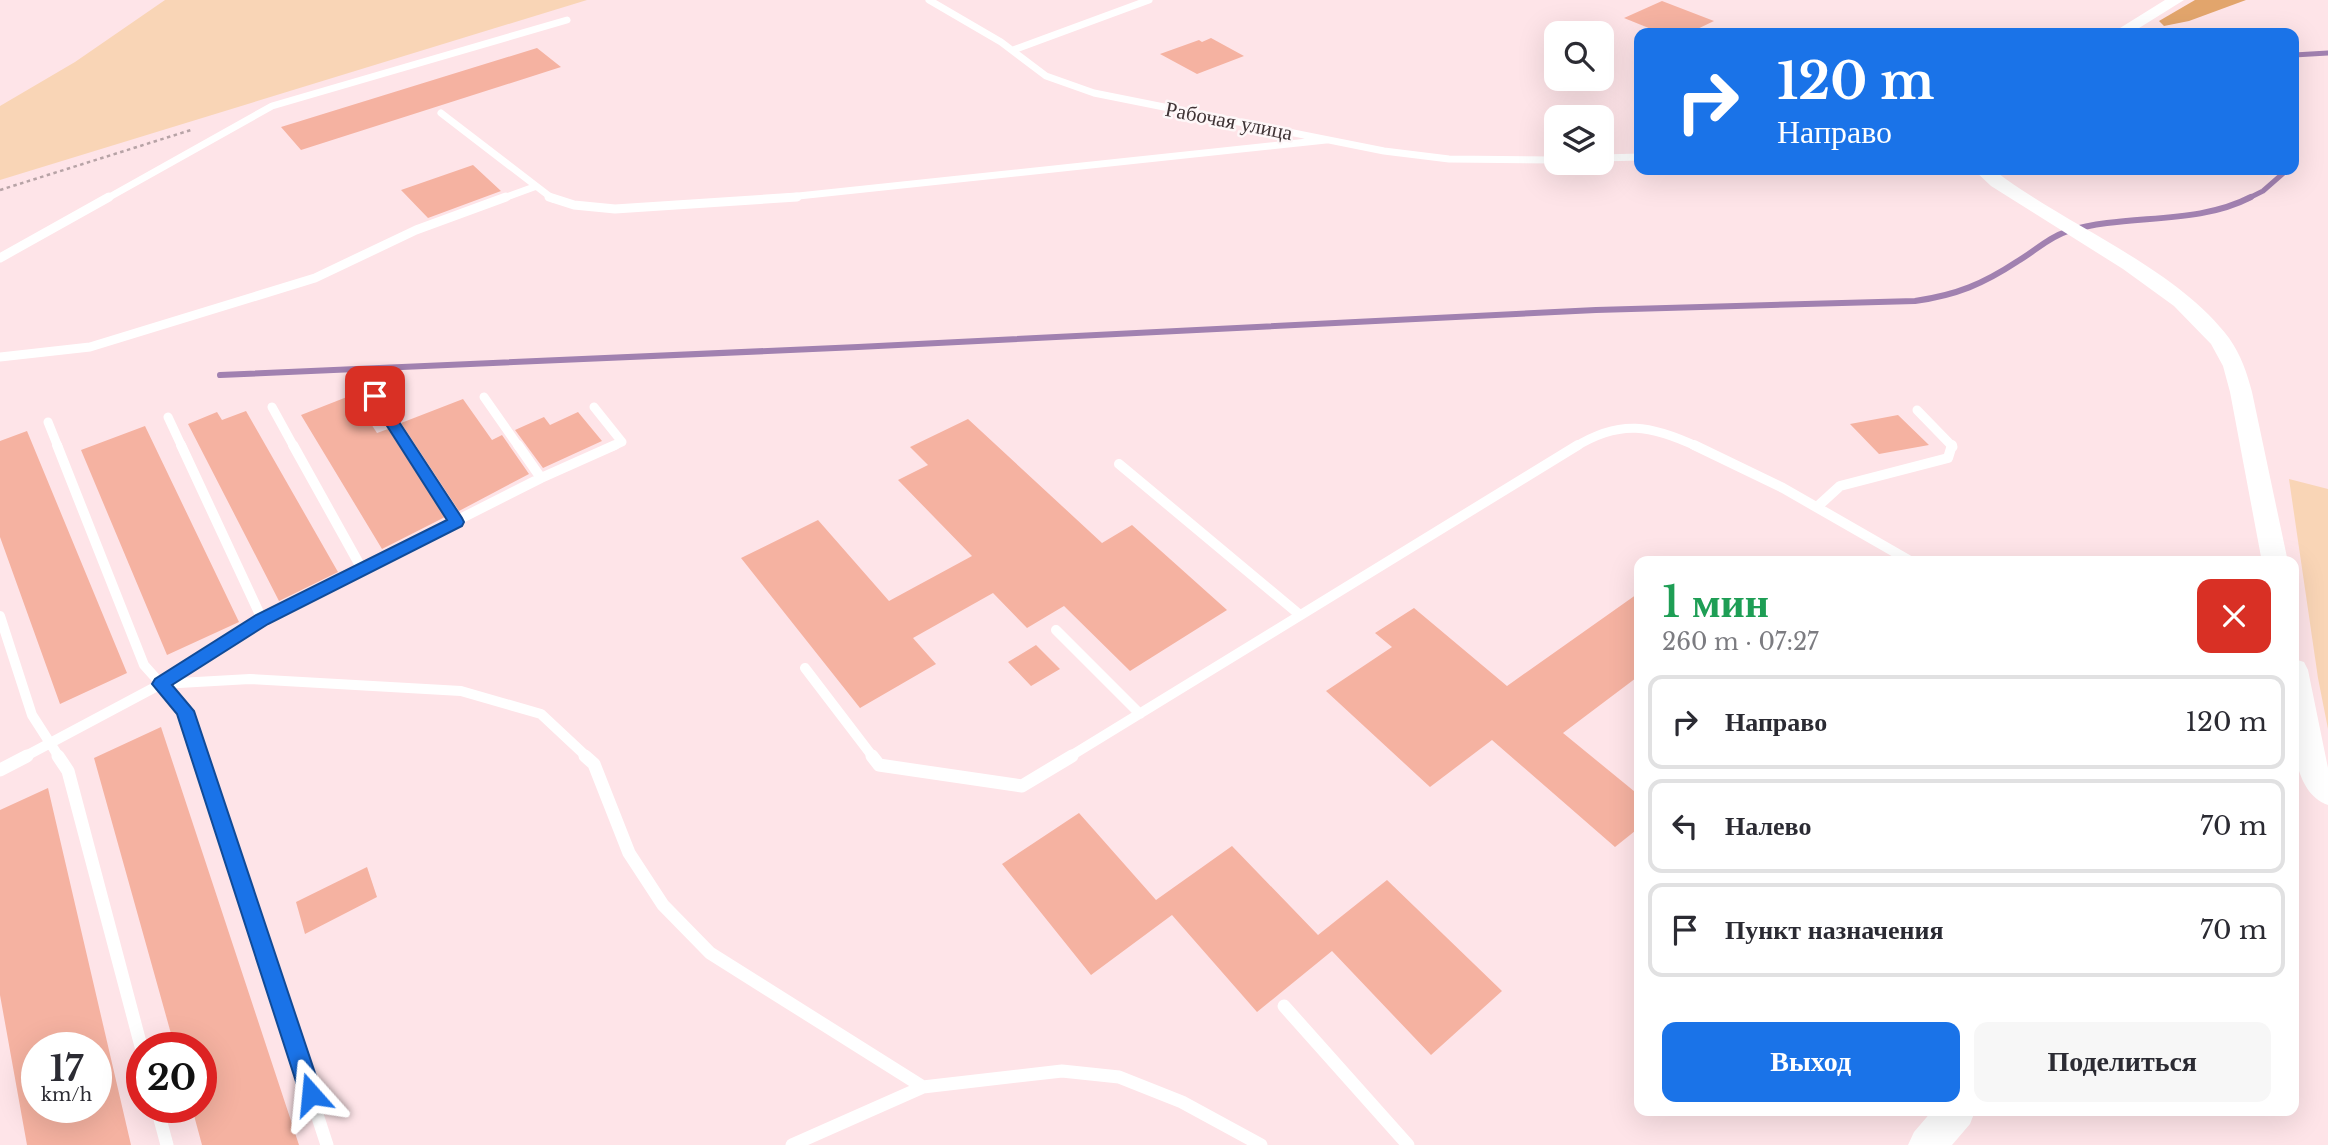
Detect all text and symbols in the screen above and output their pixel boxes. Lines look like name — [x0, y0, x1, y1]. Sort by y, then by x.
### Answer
map controls — [1544, 21, 1614, 175]
button: search — [1544, 21, 1614, 91]
text: 120 m — [1777, 51, 1935, 112]
icon: right — [1662, 56, 1753, 147]
street label: Рабочая улица — [1163, 96, 1295, 146]
button: layers — [1544, 105, 1614, 175]
text: Направо — [1777, 112, 1892, 152]
pin — [345, 366, 405, 426]
icon: arrive — [356, 377, 394, 415]
text: 1 мин — [1662, 576, 1769, 628]
button: close — [2197, 579, 2271, 653]
text: 260 m · 07:27 — [1662, 628, 1819, 656]
icon: right — [1666, 703, 1704, 741]
text: Направо — [1725, 706, 1827, 738]
text: 120 m — [2185, 706, 2267, 738]
icon: left — [1666, 807, 1704, 845]
text: Налево — [1725, 810, 1811, 842]
text: 70 m — [2200, 810, 2267, 842]
icon: arrive — [1666, 911, 1704, 949]
text: Пункт назначения — [1725, 914, 1943, 946]
text: 70 m — [2200, 914, 2267, 946]
button: Выход — [1662, 1022, 1960, 1102]
button: Поделиться — [1974, 1022, 2271, 1102]
speed limit sign: 20 — [126, 1032, 217, 1123]
text: 17 — [50, 1047, 83, 1090]
position arrow — [274, 1057, 348, 1131]
text: km/h — [41, 1084, 92, 1106]

